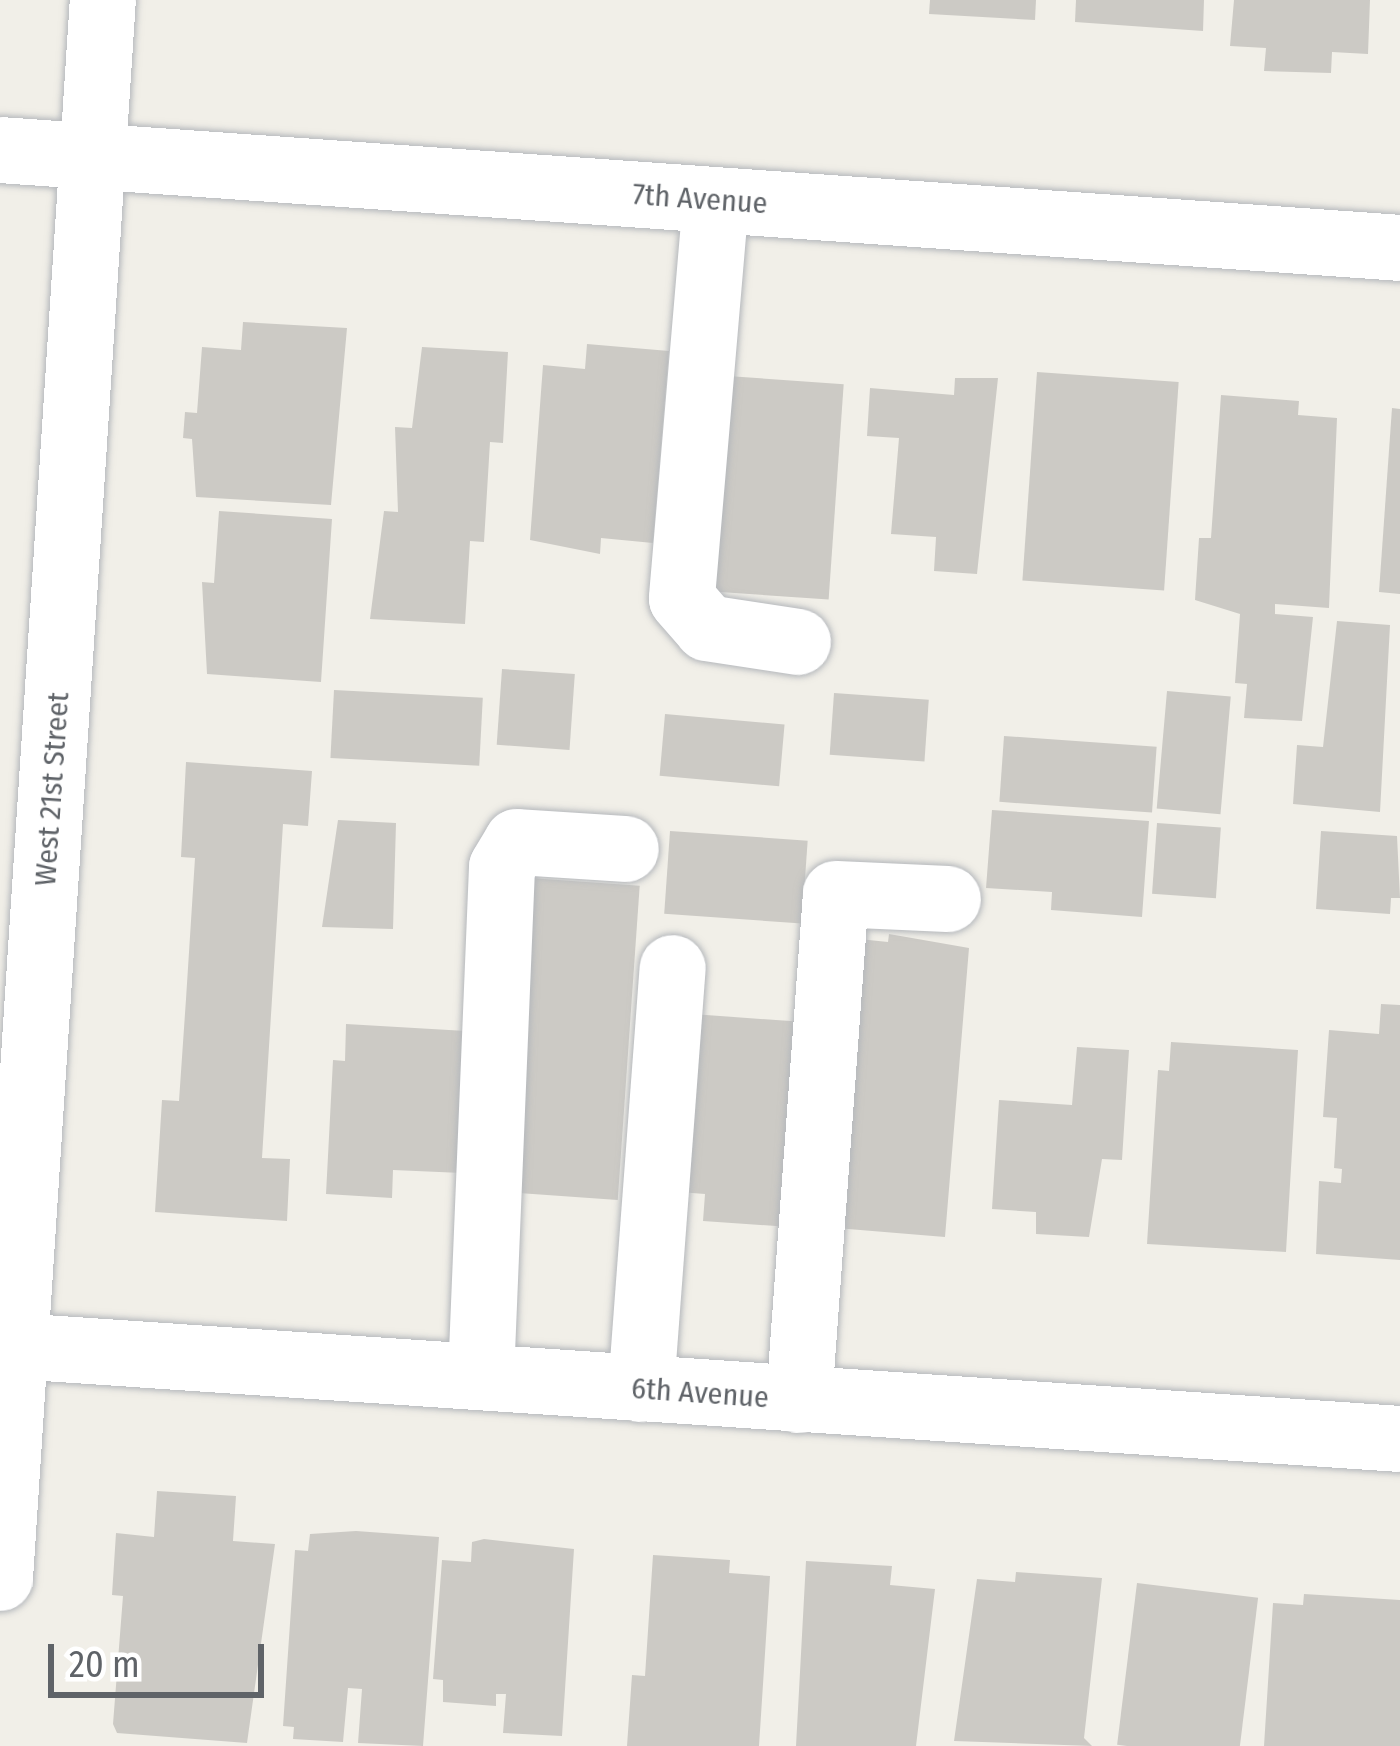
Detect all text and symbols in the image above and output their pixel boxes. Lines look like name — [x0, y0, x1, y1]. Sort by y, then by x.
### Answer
street label: 7th Avenue — [631, 176, 769, 222]
street label: West 21st Street — [27, 691, 77, 887]
street label: 6th Avenue — [630, 1370, 770, 1416]
scale bar — [54, 1620, 270, 1694]
text: 20 m — [69, 1643, 140, 1687]

